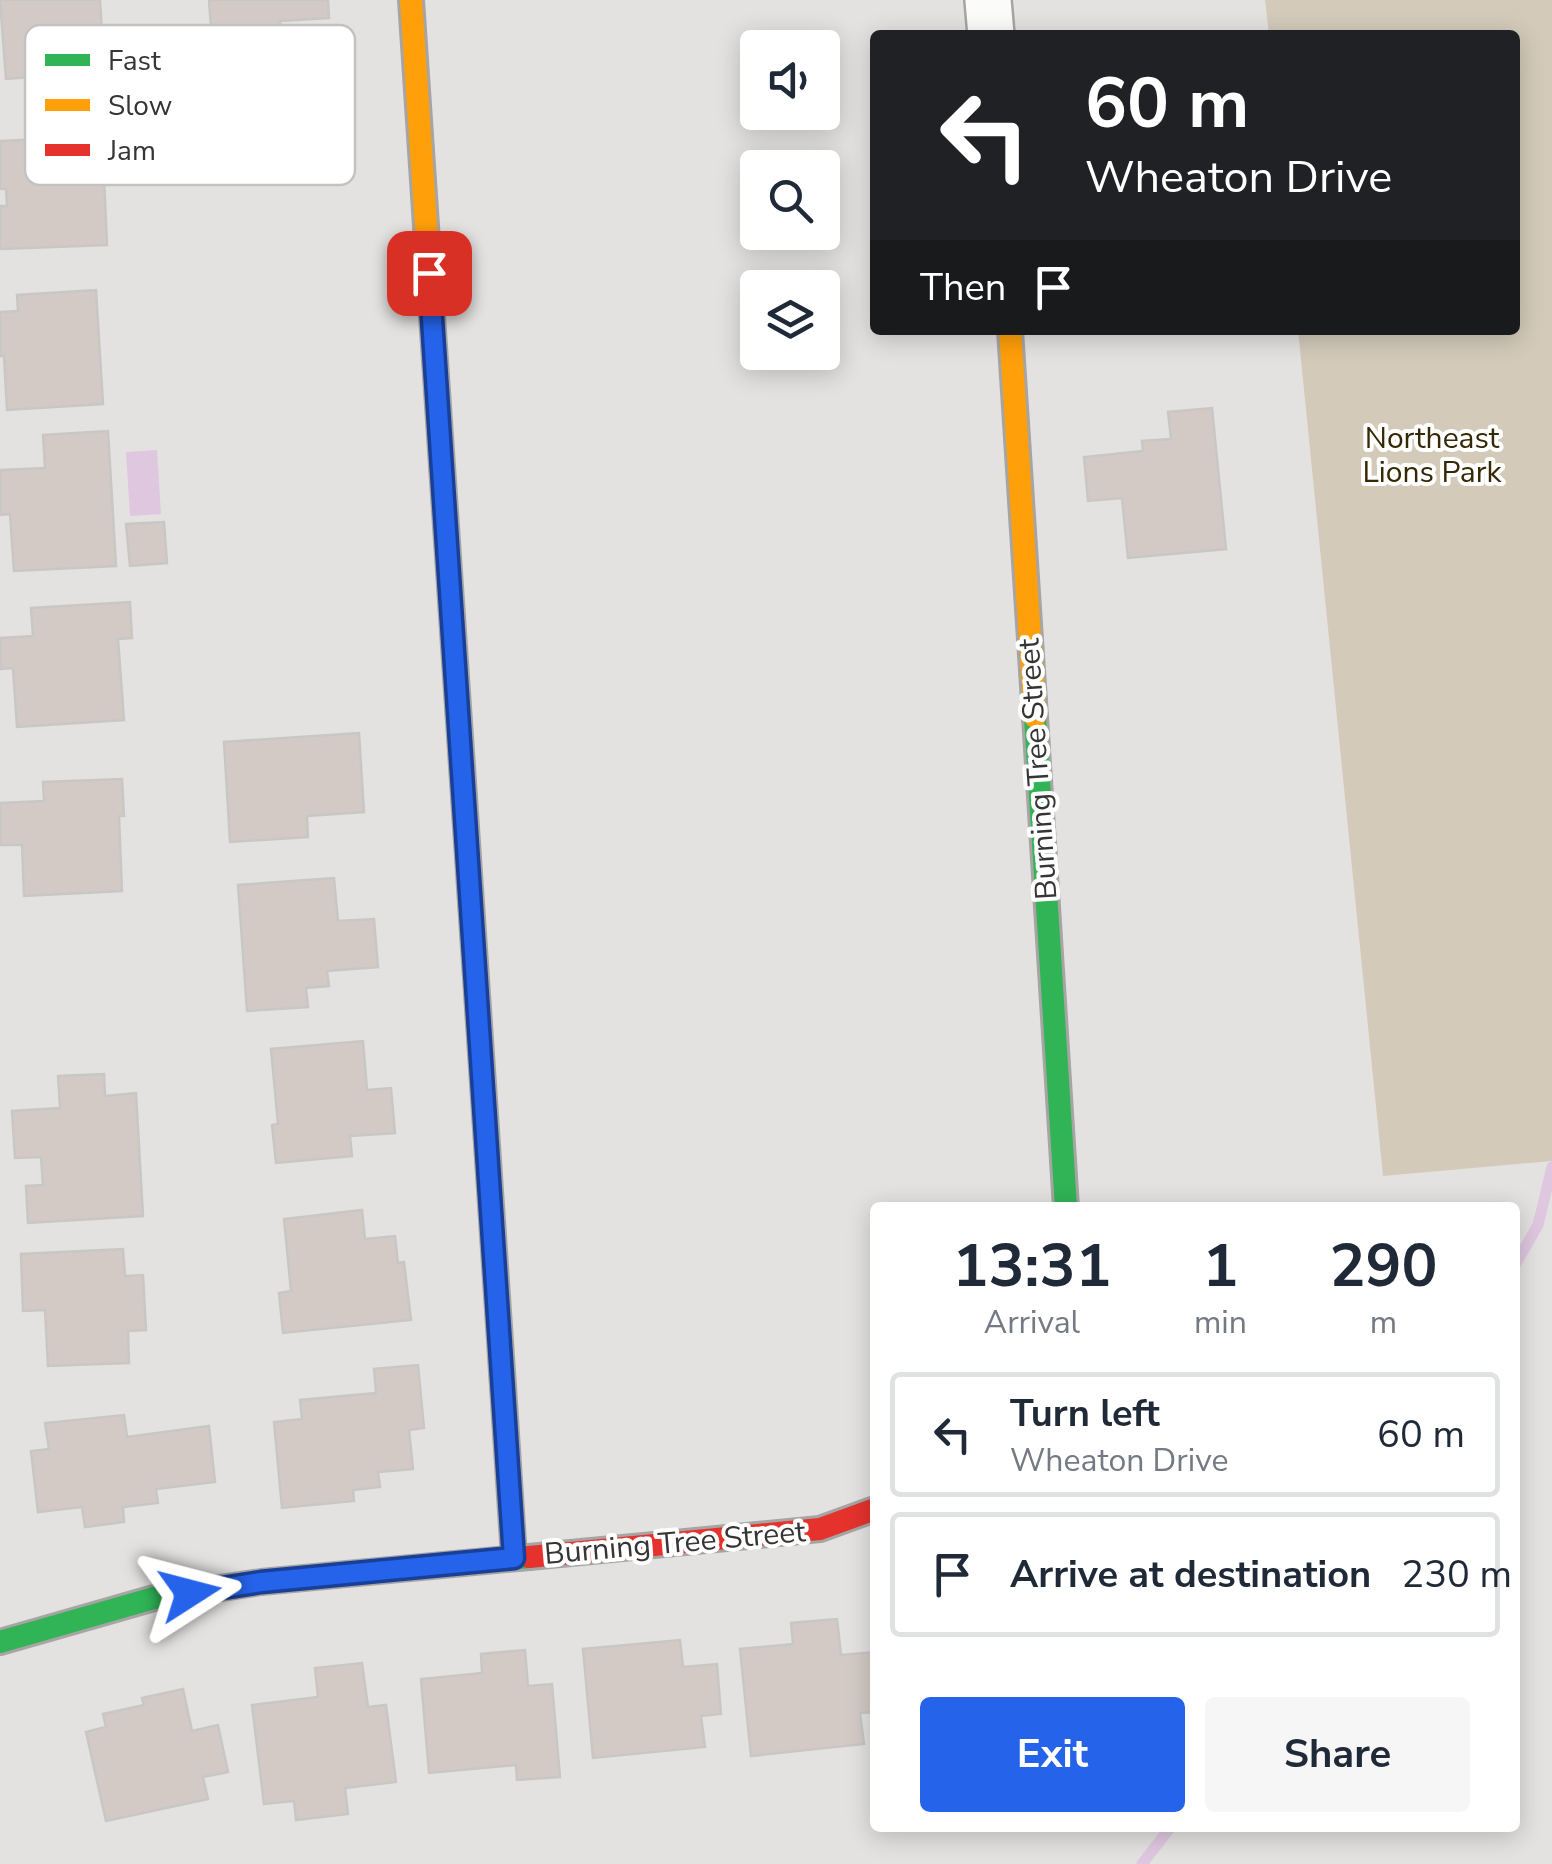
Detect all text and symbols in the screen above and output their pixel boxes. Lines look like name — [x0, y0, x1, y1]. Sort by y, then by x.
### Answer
legend — [25, 25, 355, 185]
map controls — [740, 30, 840, 370]
button: sound — [740, 30, 840, 130]
text: Fast — [108, 42, 161, 80]
text: 60 m — [1085, 56, 1249, 152]
icon: left — [920, 70, 1050, 200]
text: Slow — [108, 87, 172, 125]
text: Jam — [107, 132, 156, 170]
text: Wheaton Drive — [1085, 147, 1392, 208]
button: search — [740, 150, 840, 250]
pin — [387, 231, 472, 316]
icon: arrive — [402, 246, 457, 301]
icon: arrive — [1026, 260, 1081, 315]
text: Then — [920, 262, 1006, 313]
button: layers — [740, 270, 840, 370]
park label: Northeast Lions Park — [1362, 418, 1503, 493]
street label: Burning Tree Street — [1008, 636, 1068, 901]
text: 13:31 — [953, 1225, 1111, 1307]
text: 1 — [1202, 1225, 1238, 1307]
text: 290 — [1329, 1225, 1437, 1307]
text: Arrival — [984, 1301, 1080, 1344]
text: min — [1194, 1301, 1247, 1344]
text: m — [1370, 1301, 1397, 1344]
text: Turn left — [1010, 1388, 1160, 1439]
icon: left — [925, 1407, 980, 1462]
text: 60 m — [1377, 1409, 1465, 1460]
text: Wheaton Drive — [1010, 1439, 1229, 1482]
street label: Burning Tree Street — [543, 1511, 808, 1575]
position arrow — [138, 1541, 242, 1645]
icon: arrive — [925, 1547, 980, 1602]
text: Arrive at destination — [1010, 1549, 1371, 1600]
text: 230 m — [1401, 1549, 1512, 1600]
button: Exit — [920, 1697, 1185, 1812]
button: Share — [1205, 1697, 1470, 1812]

